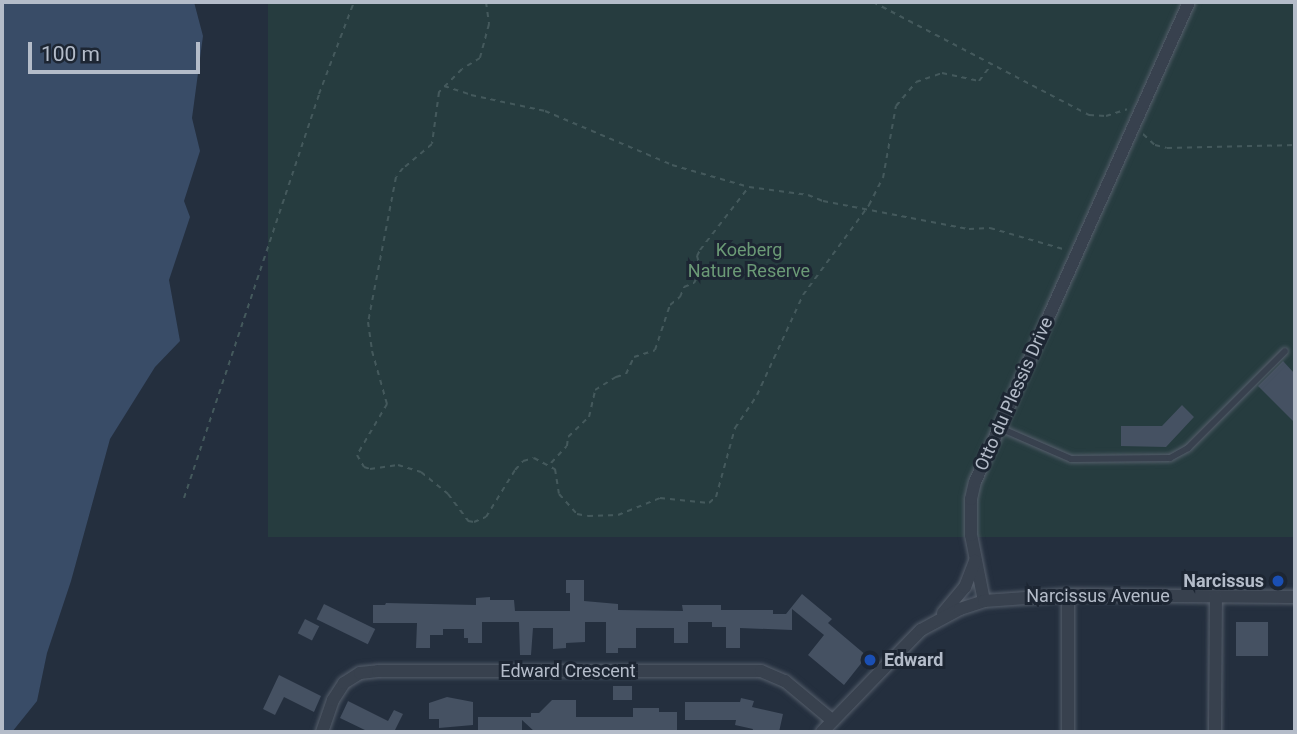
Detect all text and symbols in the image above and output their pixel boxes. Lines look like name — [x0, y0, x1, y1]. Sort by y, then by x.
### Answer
scale bar — [32, 28, 203, 72]
text: 100 m — [41, 42, 100, 66]
park label: Koeberg Nature Reserve — [688, 240, 810, 282]
street label: Otto du Plessis Drive — [970, 314, 1058, 474]
place label: Narcissus — [1183, 570, 1264, 592]
marker: Narcissus — [1270, 573, 1286, 589]
street label: Narcissus Avenue — [1026, 585, 1170, 607]
place label: Edward — [884, 649, 944, 671]
marker: Edward — [862, 652, 878, 668]
street label: Edward Crescent — [500, 660, 636, 682]

